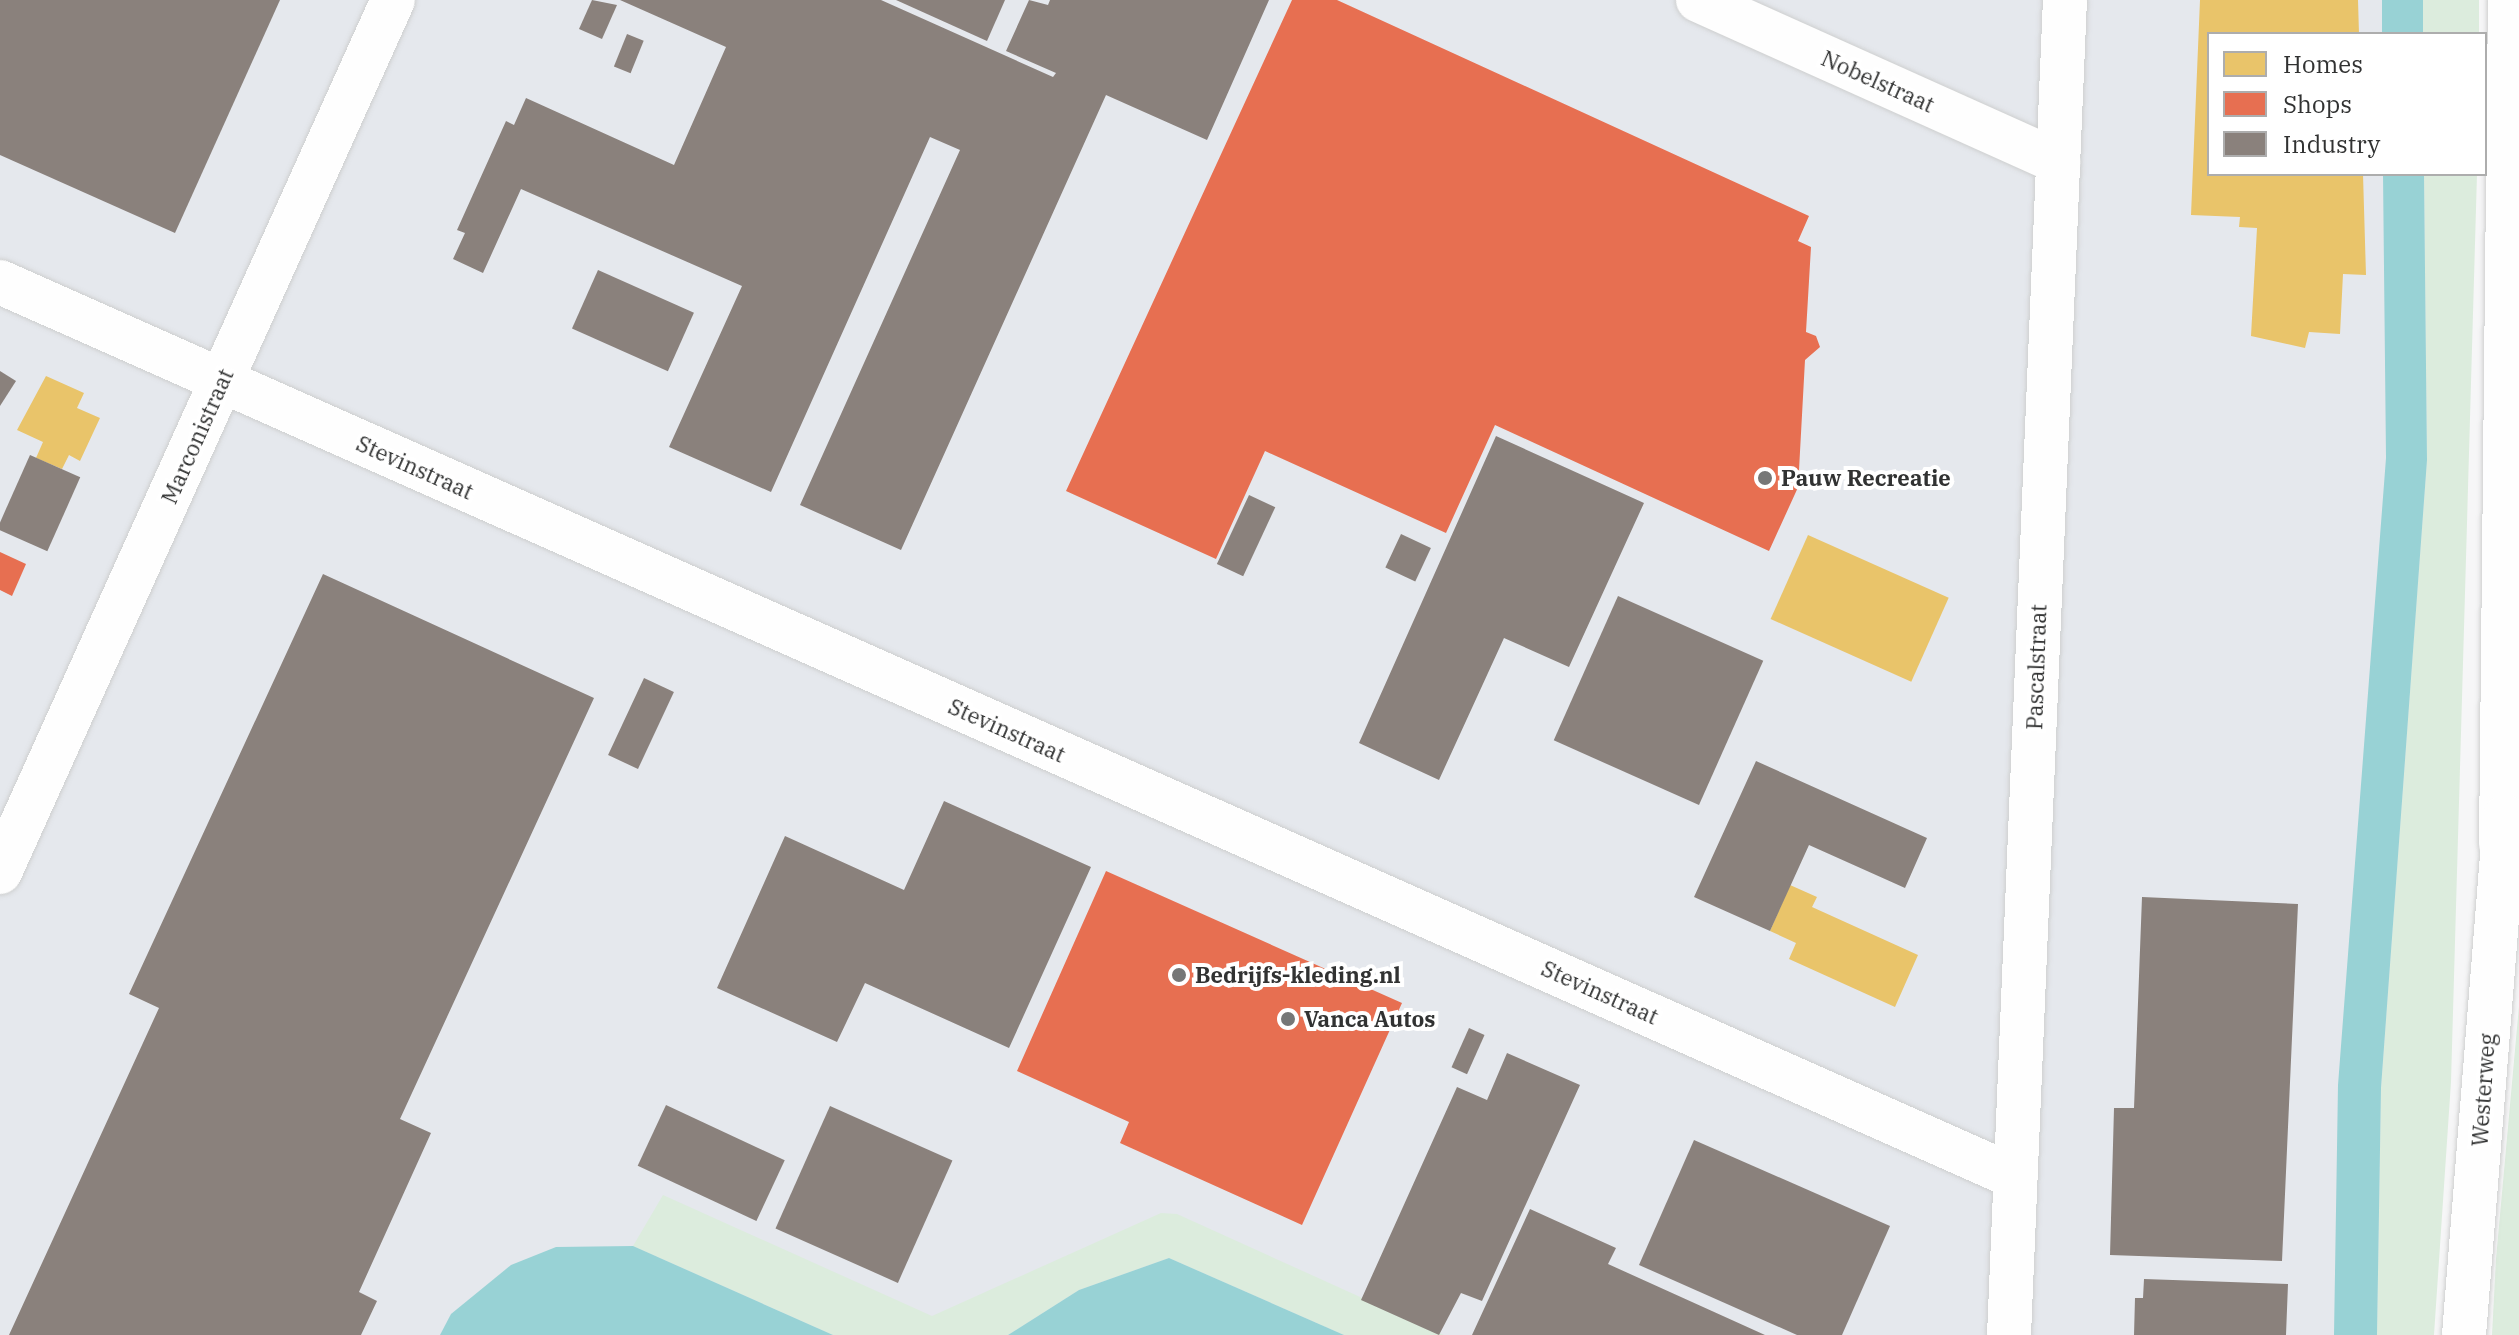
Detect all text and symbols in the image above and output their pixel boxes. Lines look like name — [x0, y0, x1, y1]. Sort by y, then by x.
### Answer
legend — [2207, 32, 2487, 176]
street label: Nobelstraat — [1817, 44, 1939, 118]
text: Homes — [2283, 48, 2363, 80]
text: Shops — [2283, 88, 2352, 120]
text: Industry — [2283, 128, 2380, 160]
street label: Marconistraat — [155, 364, 239, 508]
street label: Stevinstraat — [353, 430, 477, 504]
place label: Pauw Recreatie — [1781, 465, 1951, 491]
marker: Pauw Recreatie — [1756, 469, 1774, 487]
street label: Pascalstraat — [2021, 604, 2051, 730]
street label: Stevinstraat — [945, 693, 1069, 767]
street label: Stevinstraat — [1538, 955, 1662, 1029]
place label: Bedrijfs-kleding.nl — [1195, 962, 1401, 988]
marker: Bedrijfs-kleding.nl — [1170, 966, 1188, 984]
place label: Vanca Autos — [1304, 1006, 1435, 1032]
marker: Vanca Autos — [1279, 1010, 1297, 1028]
street label: Westerweg — [2466, 1033, 2500, 1147]

